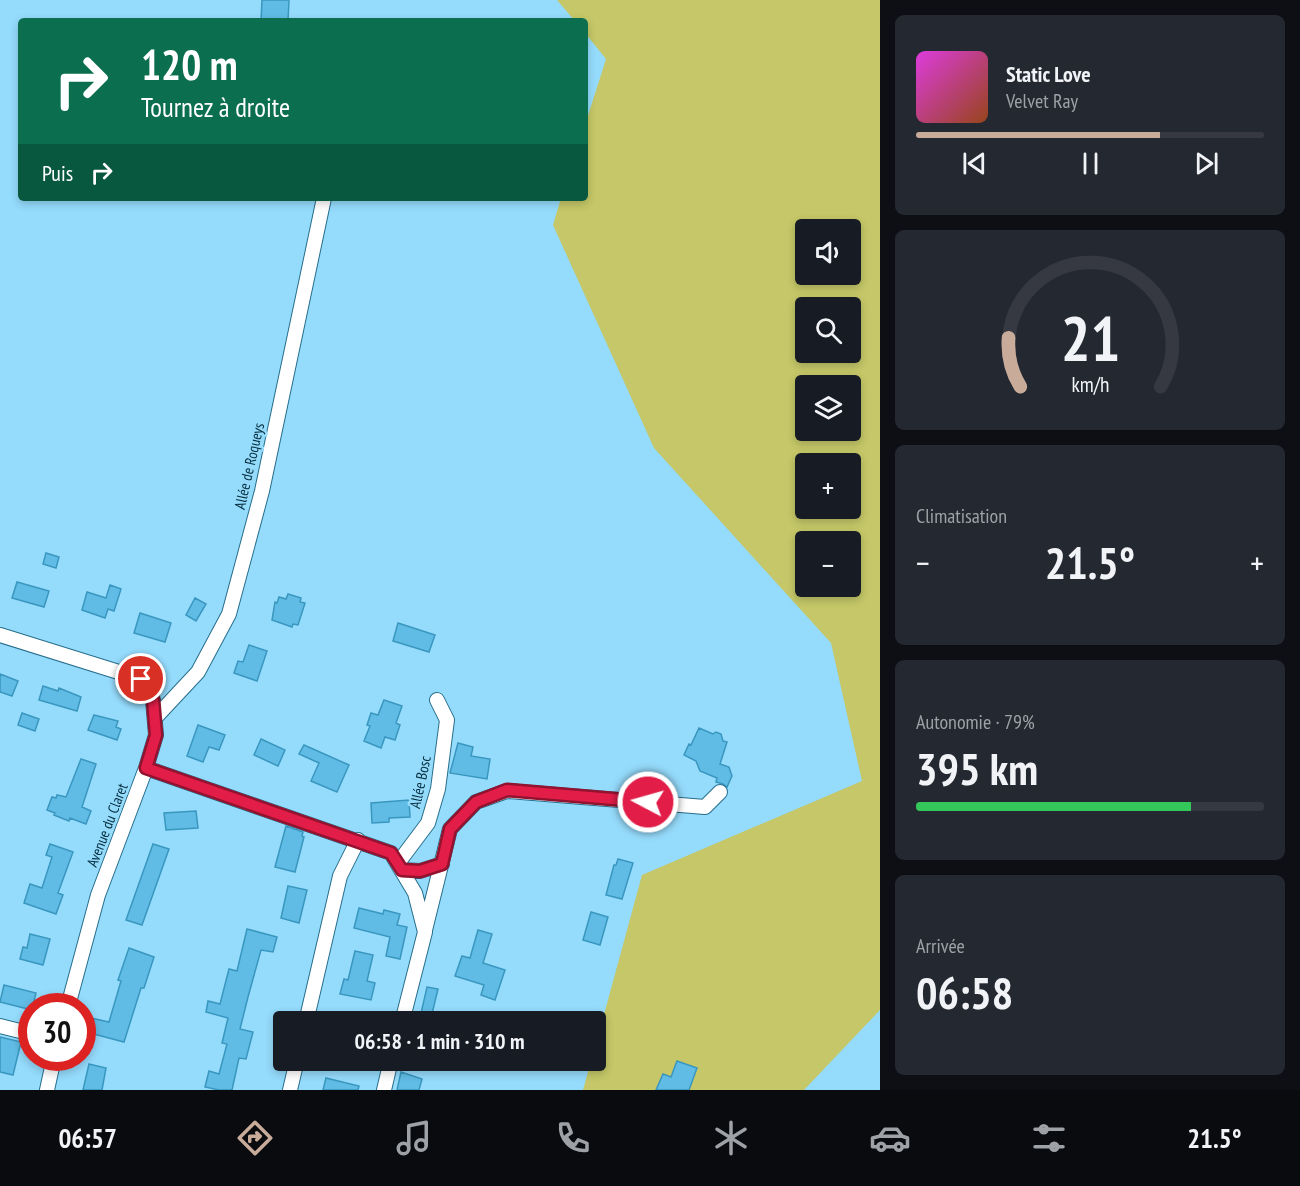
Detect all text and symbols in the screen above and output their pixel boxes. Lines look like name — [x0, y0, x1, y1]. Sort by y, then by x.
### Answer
text: 120 m — [141, 37, 238, 92]
icon: right — [42, 42, 120, 120]
text: Static Love — [1006, 60, 1091, 88]
text: Velvet Ray — [1006, 88, 1078, 114]
text: Tournez à droite — [141, 90, 290, 124]
icon: previous — [958, 147, 991, 180]
icon: pause — [1074, 147, 1107, 180]
icon: next — [1190, 147, 1223, 180]
icon: right — [85, 156, 118, 189]
text: Puis — [42, 159, 73, 187]
map controls — [795, 219, 861, 597]
button: sound — [795, 219, 861, 285]
button: search — [795, 297, 861, 363]
text: 21 — [1060, 297, 1120, 378]
text: km/h — [1071, 370, 1109, 398]
button: layers — [795, 375, 861, 441]
street label: Allée de Roqueys — [230, 421, 268, 511]
button: + — [795, 453, 861, 519]
text: Climatisation — [916, 503, 1007, 529]
button: − — [795, 531, 861, 597]
text: 21.5° — [1045, 533, 1135, 591]
text: − — [916, 541, 930, 584]
text: + — [1250, 541, 1264, 584]
pin — [115, 653, 166, 704]
icon: arrive — [124, 662, 157, 695]
text: Autonomie · 79% — [916, 709, 1035, 735]
text: 395 km — [916, 739, 1038, 797]
street label: Allée Bosc — [405, 753, 435, 810]
position arrow — [616, 770, 680, 834]
street label: Avenue du Claret — [82, 780, 132, 870]
text: Arrivée — [916, 933, 965, 959]
text: 06:58 — [916, 963, 1013, 1021]
speed limit sign: 30 — [18, 993, 96, 1071]
text: 06:58 · 1 min · 310 m — [354, 1027, 525, 1055]
icon: directions — [234, 1117, 276, 1159]
icon: music — [393, 1117, 435, 1159]
icon: phone — [552, 1117, 594, 1159]
icon: climate — [710, 1117, 752, 1159]
icon: car — [869, 1117, 911, 1159]
icon: filters — [1028, 1117, 1070, 1159]
text: 06:57 — [58, 1121, 117, 1155]
text: 21.5° — [1187, 1121, 1241, 1155]

